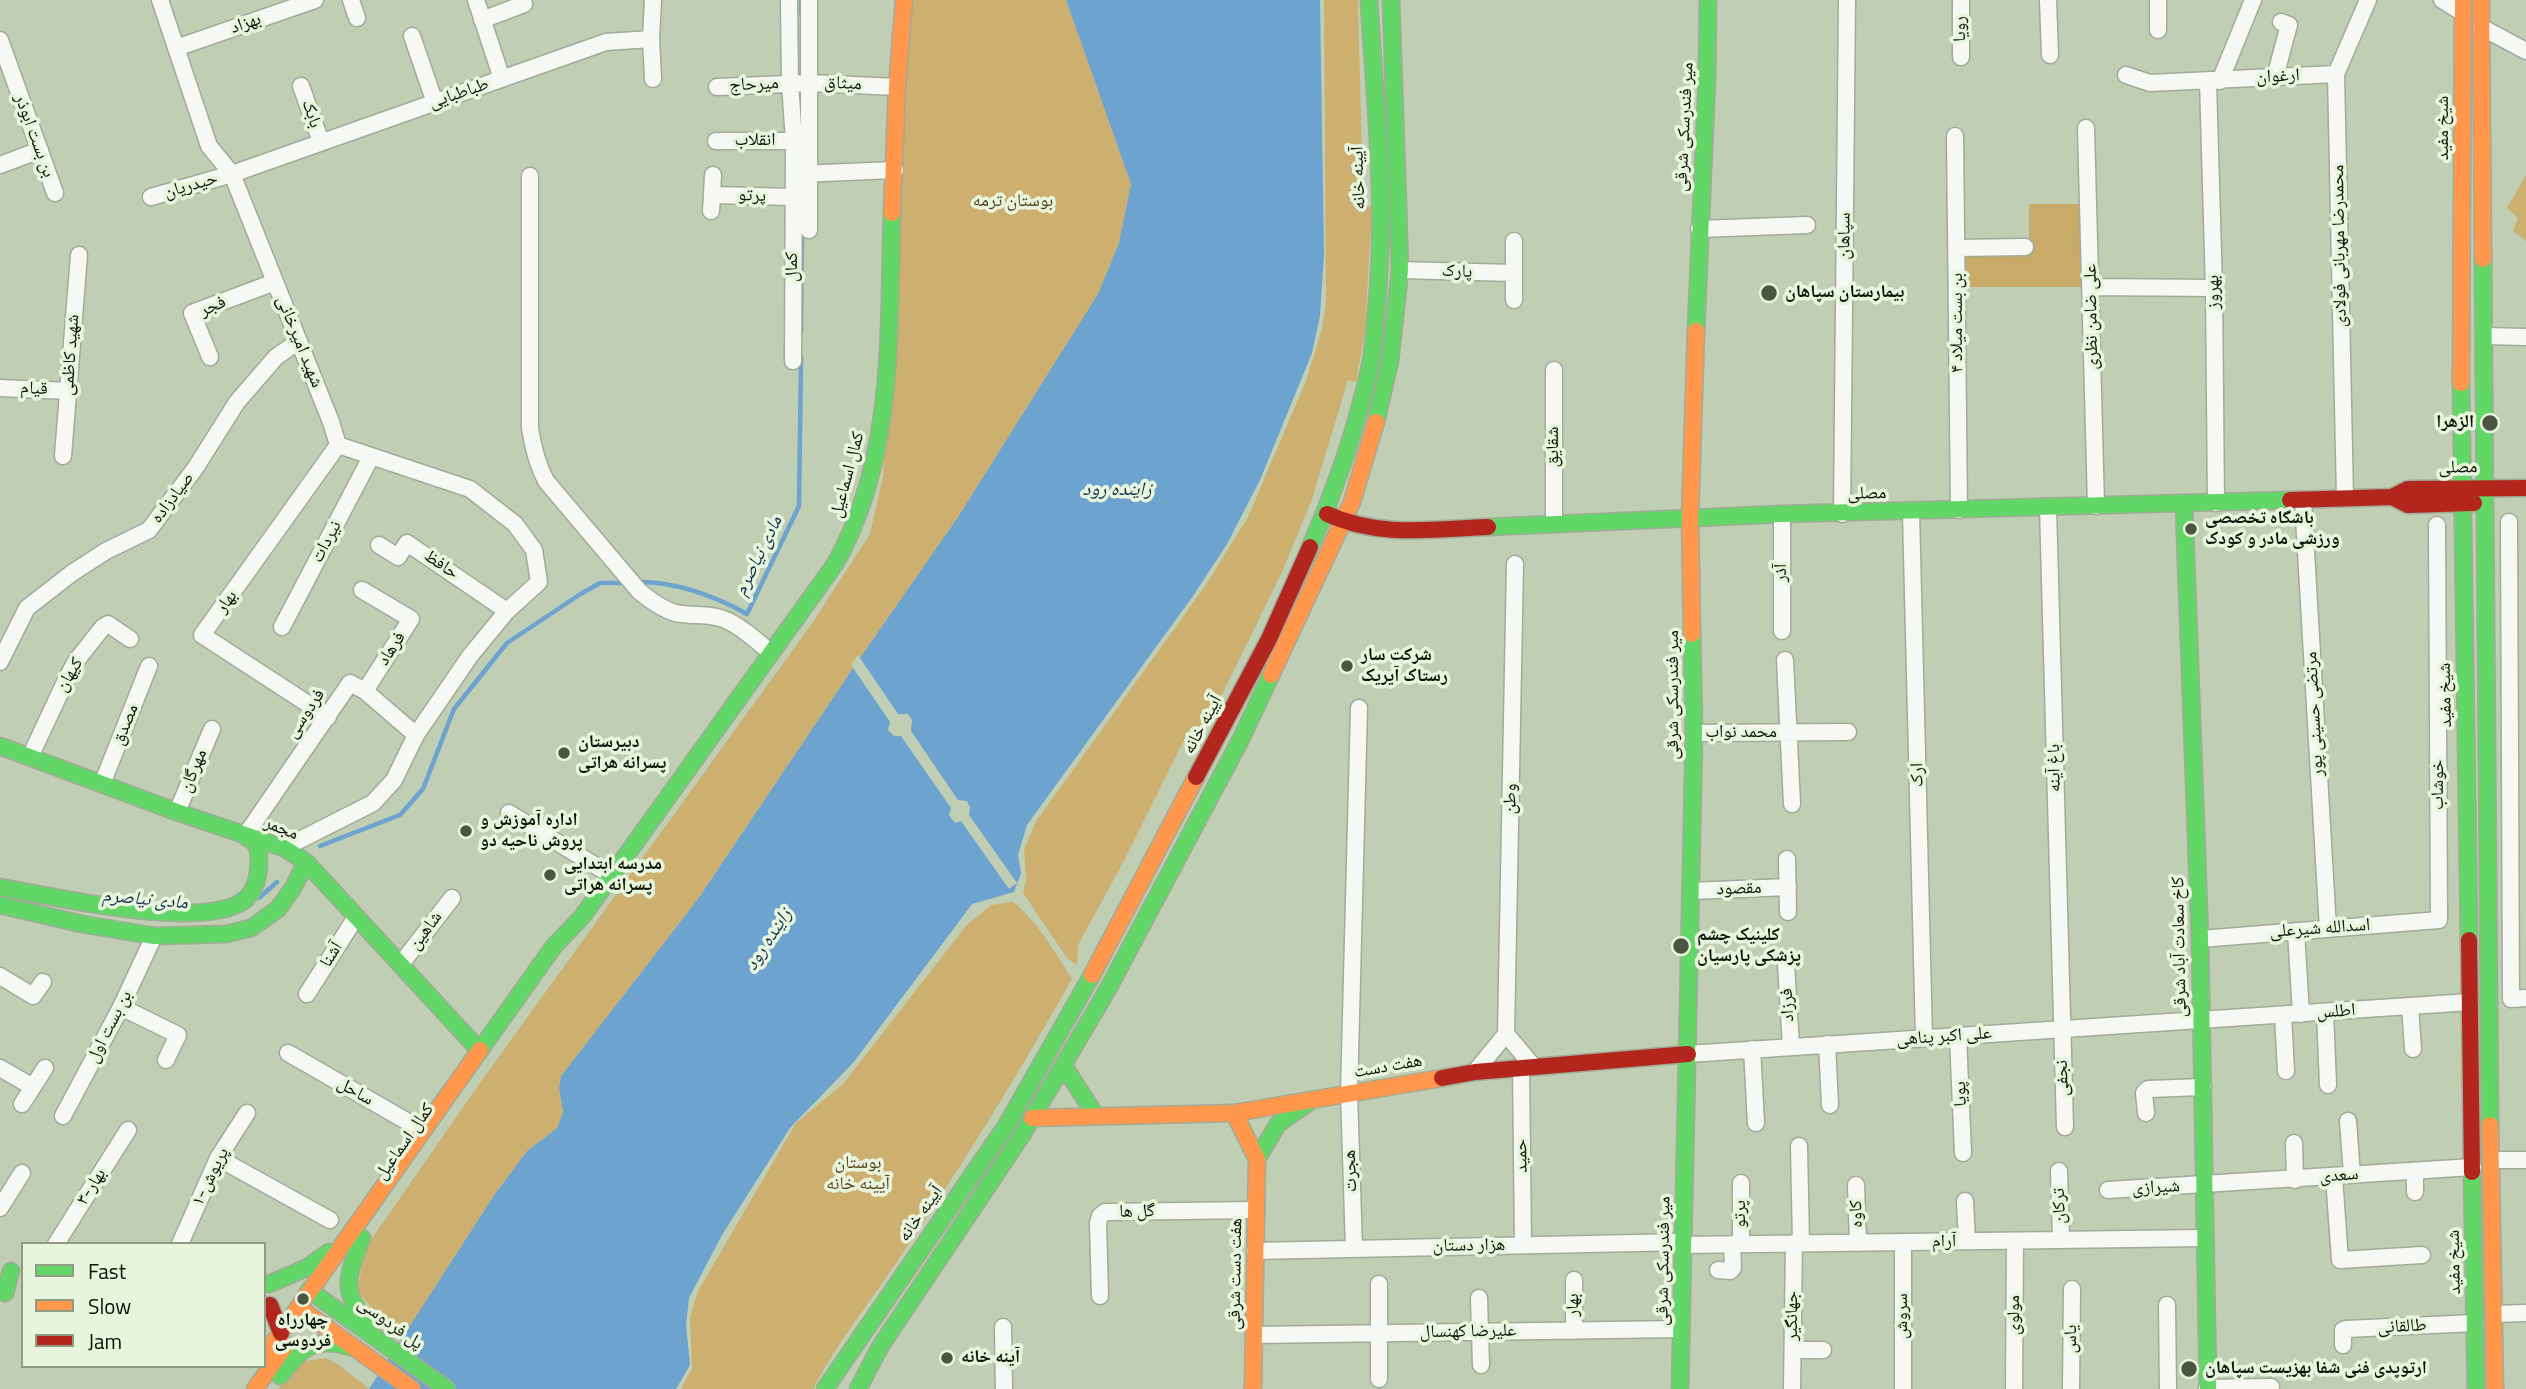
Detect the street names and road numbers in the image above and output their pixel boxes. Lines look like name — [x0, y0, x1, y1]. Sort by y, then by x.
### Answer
street label: بهزاد — [228, 9, 264, 39]
street label: رویا — [1950, 16, 1972, 42]
street label: میر فندرسکی شرقی — [1671, 62, 1699, 192]
street label: ارغوان — [2256, 65, 2300, 89]
street label: میثاق — [824, 72, 862, 96]
street label: میرحاج — [729, 73, 779, 97]
street label: طباطبایی — [426, 74, 492, 114]
street label: بن بست ابوذر — [9, 91, 59, 181]
street label: شیخ مفید — [2433, 96, 2455, 160]
street label: بابک — [296, 97, 326, 131]
street label: انقلاب — [734, 130, 776, 152]
street label: آیینه خانه — [1347, 146, 1371, 210]
street label: محمدرضا مهربانی فولادی — [2328, 164, 2352, 328]
street label: حیدریان — [162, 168, 220, 204]
street label: پرتو — [738, 185, 766, 207]
street label: سپاهان — [1834, 212, 1856, 260]
street label: کمال — [782, 252, 804, 282]
street label: پارک — [1441, 261, 1473, 283]
street label: علی ضامن نظری — [2080, 264, 2104, 370]
street label: بن بست میلاد ۴ — [1947, 273, 1969, 373]
street label: بهروز — [2203, 275, 2225, 309]
street label: فجر — [196, 292, 230, 322]
street label: شهید امیرخانی — [271, 293, 327, 391]
street label: شهید کاظمی — [57, 314, 85, 396]
street label: قیام — [20, 377, 48, 401]
street label: شقایق — [1543, 426, 1565, 468]
street label: کمال اسماعیل — [826, 429, 870, 521]
street label: مصلی — [2438, 457, 2478, 479]
street label: صیادزاده — [147, 468, 199, 528]
street label: مصلی — [1847, 483, 1887, 505]
street label: نیردات — [307, 517, 347, 567]
street label: حافظ — [419, 546, 463, 584]
street label: آذر — [1771, 564, 1793, 582]
street label: بهار — [211, 586, 243, 618]
street label: فرهاد — [373, 628, 411, 670]
street label: میر فندرسکی شرقی — [1663, 630, 1685, 760]
street label: مرتضی حسینی پور — [2301, 651, 2329, 777]
street label: کیهان — [51, 654, 89, 696]
street label: شیخ مفید — [2435, 663, 2457, 727]
street label: فردوسی — [282, 685, 330, 743]
street label: آیینه خانه — [1179, 692, 1227, 758]
street label: مصدق — [108, 701, 144, 749]
street label: محمد نواب — [1705, 722, 1777, 744]
street label: باغ آینه — [2044, 744, 2066, 792]
street label: مهرگان — [176, 746, 212, 796]
street label: خوشاب — [2428, 760, 2450, 810]
street label: ارک — [1907, 763, 1929, 787]
street label: وطن — [1500, 783, 1522, 815]
street label: مجمر — [261, 812, 301, 846]
street label: کاخ سعادت آباد شرقی — [2168, 876, 2192, 1018]
street label: مقصود — [1716, 877, 1762, 901]
street label: شاهین — [405, 908, 447, 954]
street label: اسدالله شیرعلی — [2269, 915, 2371, 943]
street label: آشنا — [316, 938, 348, 972]
street label: بن بست اول — [83, 987, 137, 1067]
street label: فرزاد — [1776, 988, 1800, 1022]
street label: اطلس — [2316, 1000, 2356, 1024]
street label: علی اکبر پناهی — [1896, 1023, 1992, 1051]
street label: هفت دست — [1352, 1050, 1424, 1084]
street label: نجفی — [2052, 1059, 2074, 1097]
street label: ساحل — [333, 1073, 377, 1111]
street label: پویا — [1950, 1081, 1972, 1107]
street label: کمال اسماعیل — [371, 1100, 439, 1184]
street label: حمید — [1511, 1139, 1533, 1173]
street label: ۱-پریوش — [188, 1144, 234, 1210]
street label: هجرت — [1339, 1149, 1363, 1193]
street label: سعدی — [2319, 1164, 2359, 1188]
street label: ۳-بهار — [72, 1165, 112, 1209]
street label: شیرازی — [2131, 1176, 2181, 1200]
street label: آیینه خانه — [894, 1182, 948, 1246]
street label: ترکان — [2049, 1188, 2071, 1224]
street label: میر فندرسکی شرقی — [1652, 1196, 1676, 1326]
street label: پرتو — [1730, 1200, 1752, 1228]
street label: کاوه — [1846, 1200, 1868, 1228]
street label: گل ها — [1119, 1201, 1155, 1223]
street label: هفت دست شرقی — [1224, 1218, 1248, 1330]
street label: شیخ مفید — [2444, 1230, 2466, 1294]
street label: آرام — [1932, 1231, 1956, 1253]
street label: هزار دستان — [1433, 1235, 1505, 1257]
street label: جهانگیر — [1782, 1291, 1804, 1341]
street label: پل فردوسی — [353, 1293, 427, 1355]
street label: بهار — [1563, 1293, 1585, 1317]
street label: سروش — [1892, 1293, 1914, 1339]
street label: مولوی — [2004, 1295, 2026, 1335]
street label: طالقانی — [2377, 1315, 2427, 1339]
street label: علیرضا کهنسال — [1419, 1320, 1517, 1344]
street label: یاس — [2061, 1325, 2083, 1353]

